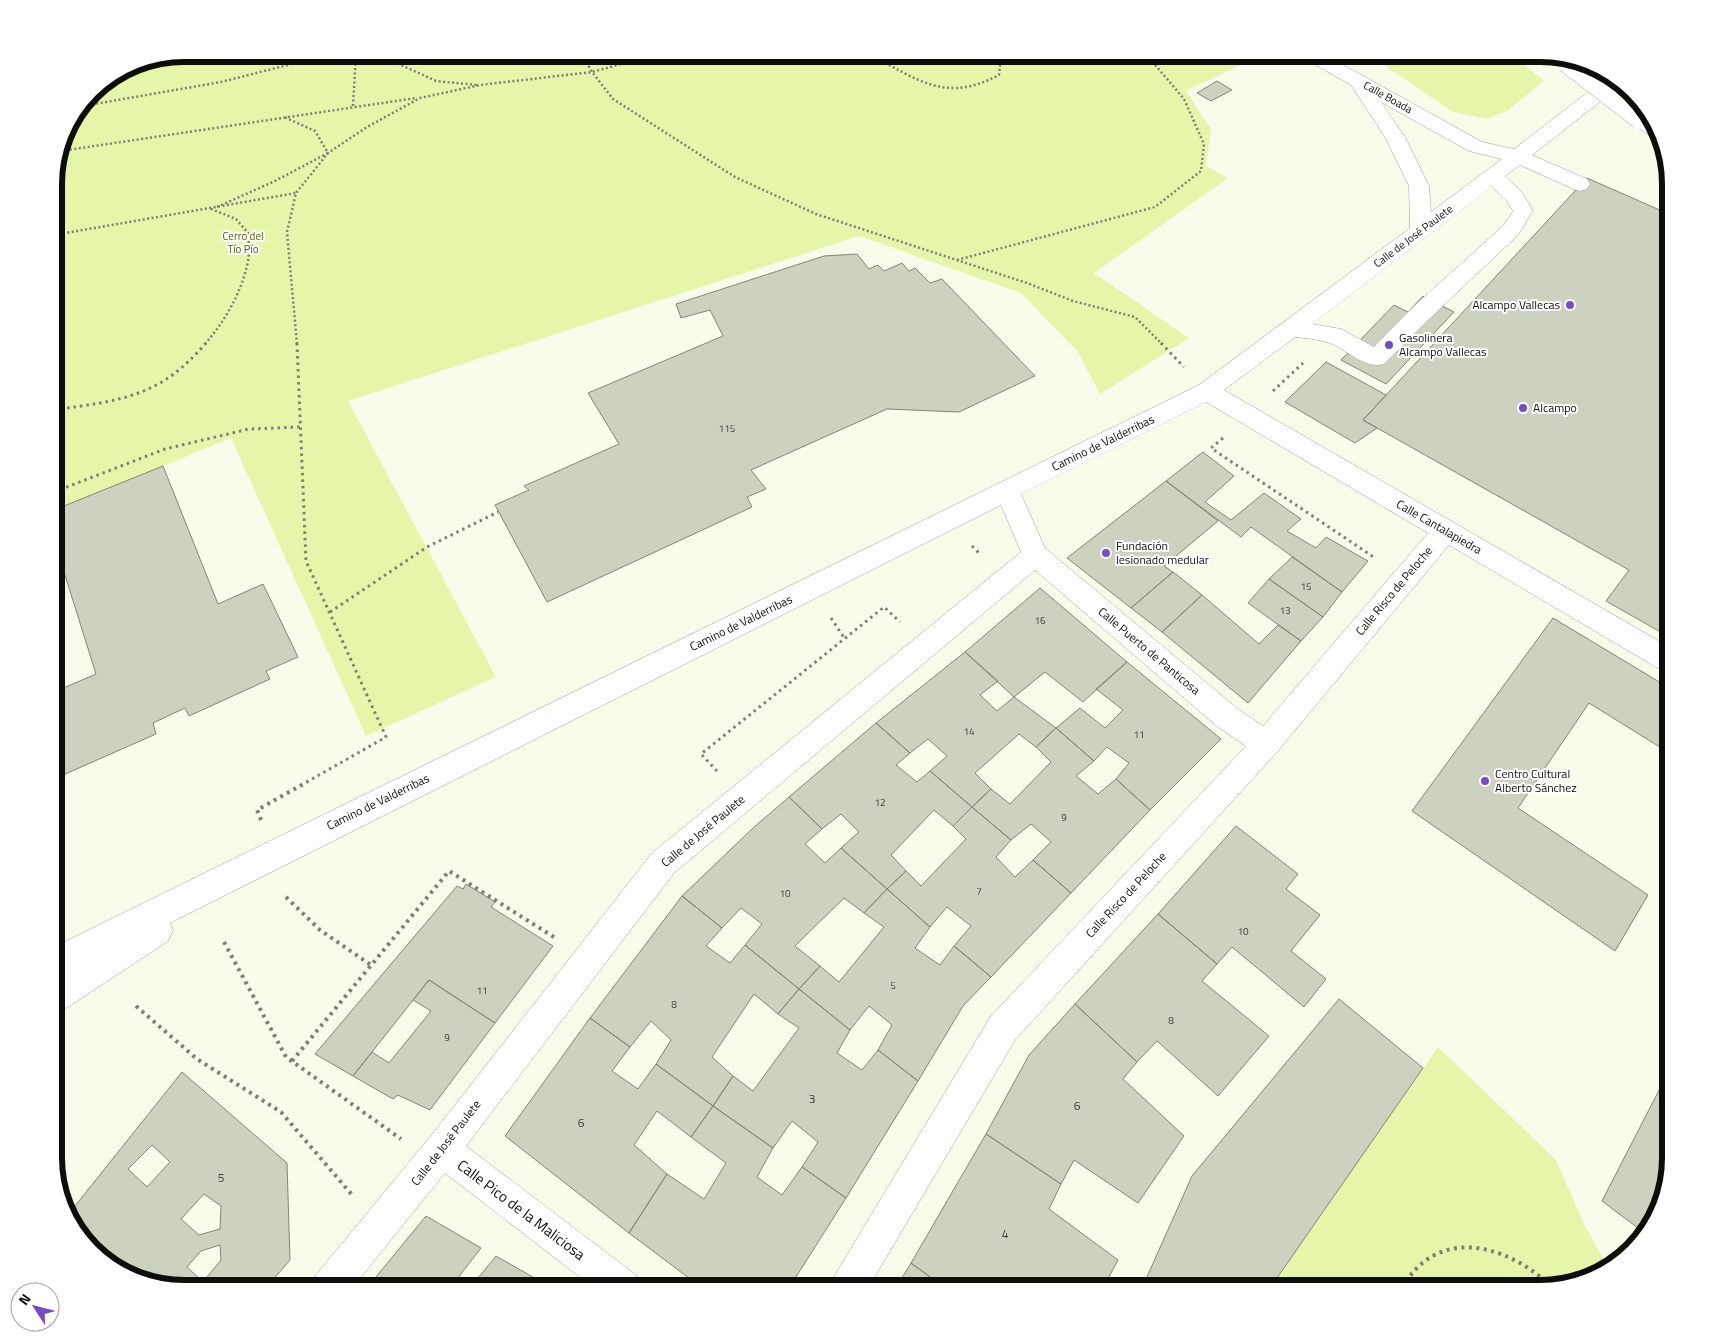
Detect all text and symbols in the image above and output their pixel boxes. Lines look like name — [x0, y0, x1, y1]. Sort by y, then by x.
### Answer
street label: Calle Boada — [1361, 77, 1416, 117]
street label: Calle de José Paulete — [1370, 201, 1456, 271]
park label: Cerro del Tío Pío — [222, 228, 264, 257]
place label: Alcampo Vallecas — [1472, 295, 1560, 314]
marker: Alcampo Vallecas — [1564, 299, 1576, 311]
place label: Gasolinera Alcampo Vallecas — [1399, 328, 1487, 361]
marker: Gasolinera Alcampo Vallecas — [1383, 339, 1395, 351]
place label: Alcampo — [1533, 398, 1577, 417]
marker: Alcampo — [1517, 402, 1529, 414]
street label: Camino de Valderribas — [1048, 409, 1158, 476]
house number: 115 — [719, 421, 736, 436]
street label: Calle Cantalapiedra — [1393, 494, 1486, 559]
place label: Fundación lesionado medular — [1116, 536, 1209, 569]
street label: Calle Risco de Peloche — [1350, 542, 1437, 640]
marker: Fundación lesionado medular — [1100, 547, 1112, 559]
house number: 15 — [1300, 579, 1312, 594]
street label: Camino de Valderribas — [686, 589, 796, 656]
street label: Calle Puerto de Panticosa — [1094, 602, 1205, 699]
house number: 13 — [1279, 603, 1291, 618]
house number: 16 — [1034, 613, 1046, 628]
house number: 14 — [963, 724, 975, 739]
house number: 11 — [1133, 727, 1145, 742]
place label: Centro Cultural Alberto Sánchez — [1495, 764, 1577, 797]
street label: Camino de Valderribas — [323, 768, 433, 835]
marker: Centro Cultural Alberto Sánchez — [1479, 775, 1491, 787]
street label: Calle de José Paulete — [657, 790, 749, 871]
house number: 12 — [874, 795, 886, 810]
house number: 9 — [1061, 810, 1067, 825]
street label: Calle Risco de Peloche — [1081, 847, 1171, 942]
house number: 7 — [976, 884, 982, 899]
house number: 10 — [779, 886, 791, 901]
house number: 10 — [1237, 924, 1249, 939]
house number: 5 — [890, 978, 896, 993]
house number: 11 — [476, 983, 488, 998]
house number: 8 — [671, 997, 677, 1012]
house number: 8 — [1168, 1013, 1174, 1028]
house number: 9 — [444, 1030, 450, 1045]
house number: 3 — [809, 1089, 815, 1108]
street label: Calle de José Paulete — [406, 1096, 485, 1190]
house number: 6 — [1074, 1096, 1081, 1115]
house number: 6 — [578, 1113, 585, 1132]
street label: Calle Pico de la Maliciosa — [452, 1154, 591, 1266]
house number: 5 — [218, 1168, 225, 1187]
house number: 4 — [1002, 1224, 1009, 1243]
north arrow — [10, 1282, 60, 1332]
text: N — [13, 1289, 35, 1309]

